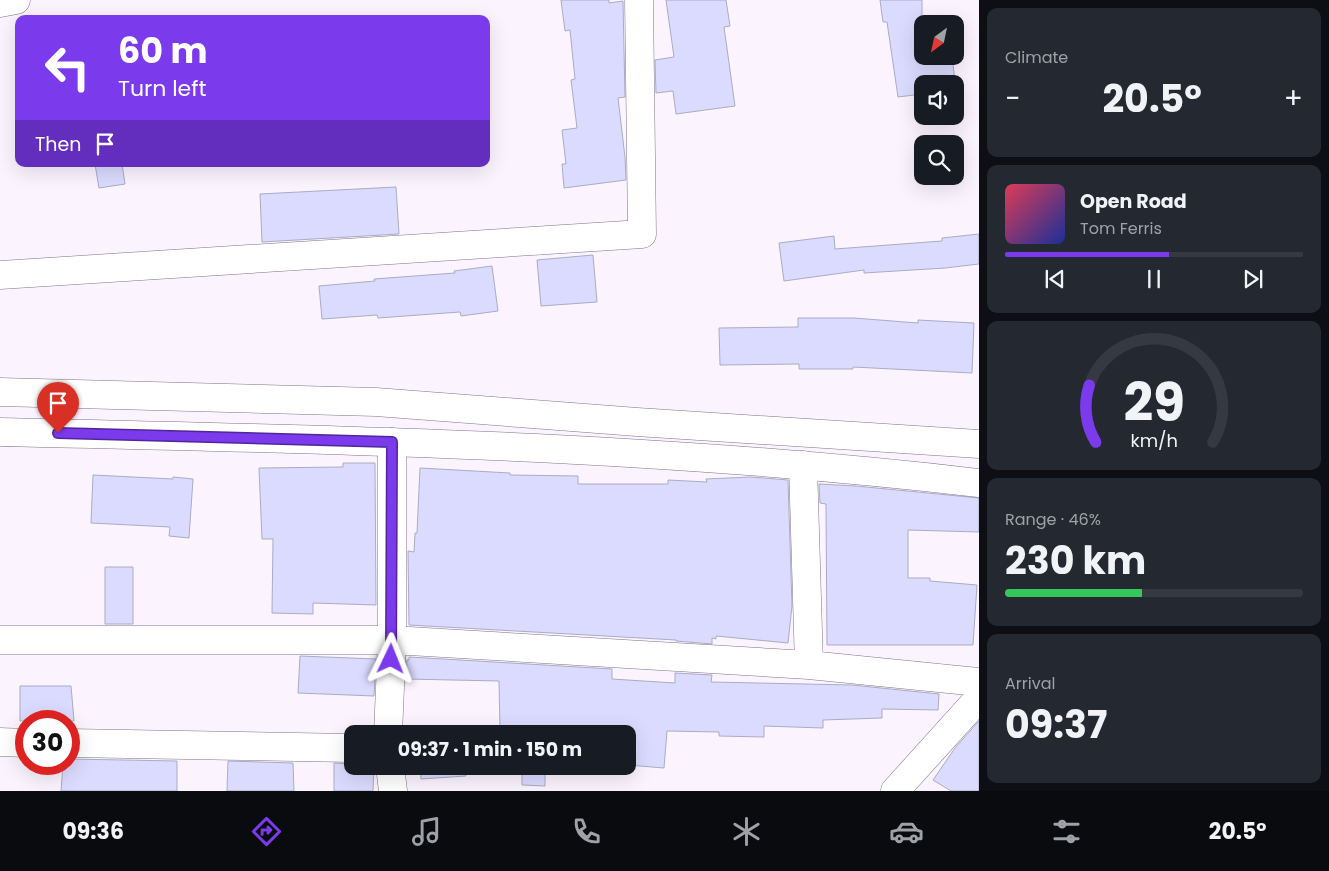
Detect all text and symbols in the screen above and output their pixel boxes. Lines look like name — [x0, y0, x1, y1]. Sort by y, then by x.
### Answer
north arrow — [914, 15, 964, 65]
map controls — [914, 15, 964, 185]
text: 60 m — [118, 26, 208, 75]
icon: left — [35, 35, 100, 100]
text: Climate — [1005, 46, 1068, 69]
text: 20.5° — [1102, 72, 1202, 125]
text: Turn left — [118, 73, 206, 104]
button: sound — [914, 75, 964, 125]
text: − — [1005, 79, 1020, 118]
text: + — [1284, 79, 1303, 118]
icon: arrive — [91, 130, 119, 158]
text: Then — [35, 131, 81, 158]
button: search — [914, 135, 964, 185]
text: Open Road — [1080, 188, 1187, 215]
text: Tom Ferris — [1080, 217, 1162, 240]
icon: previous — [1041, 265, 1069, 293]
icon: pause — [1140, 265, 1168, 293]
icon: next — [1239, 265, 1267, 293]
text: 29 — [1123, 366, 1185, 439]
pin — [37, 382, 79, 433]
icon: arrive — [44, 389, 72, 417]
text: km/h — [1130, 428, 1178, 453]
text: Range · 46% — [1005, 508, 1101, 531]
text: 230 km — [1005, 534, 1146, 587]
position arrow — [364, 632, 416, 684]
text: Arrival — [1005, 672, 1055, 695]
text: 09:37 — [1005, 698, 1107, 751]
speed limit sign: 30 — [15, 710, 80, 775]
text: 09:37 · 1 min · 150 m — [398, 736, 582, 763]
icon: directions — [249, 814, 284, 849]
icon: music — [409, 814, 444, 849]
icon: phone — [569, 814, 604, 849]
icon: climate — [729, 814, 764, 849]
icon: car — [889, 814, 924, 849]
icon: filters — [1049, 814, 1084, 849]
text: 09:36 — [62, 816, 124, 847]
text: 20.5° — [1209, 816, 1266, 847]

